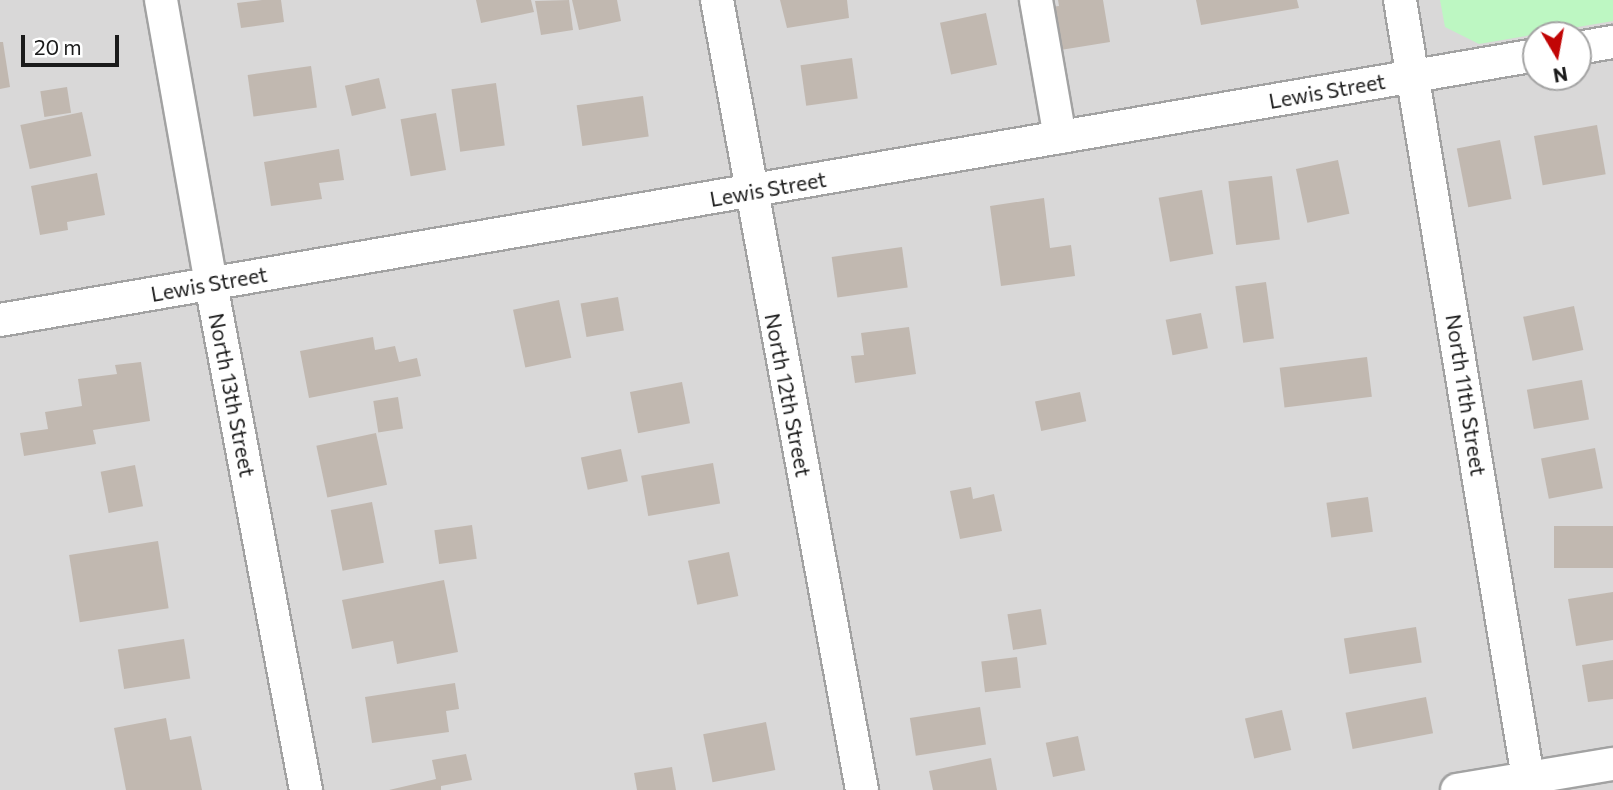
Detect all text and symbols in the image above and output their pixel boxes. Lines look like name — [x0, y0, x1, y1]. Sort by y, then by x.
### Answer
scale bar — [24, 21, 122, 65]
north arrow — [1522, 21, 1592, 91]
text: 20 m — [34, 34, 82, 59]
text: N — [1551, 63, 1569, 88]
street label: Lewis Street — [1267, 68, 1387, 114]
street label: Lewis Street — [708, 166, 828, 212]
street label: Lewis Street — [149, 261, 269, 307]
street label: North 13th Street — [204, 311, 260, 479]
street label: North 12th Street — [760, 311, 816, 479]
street label: North 11th Street — [1441, 312, 1491, 478]

